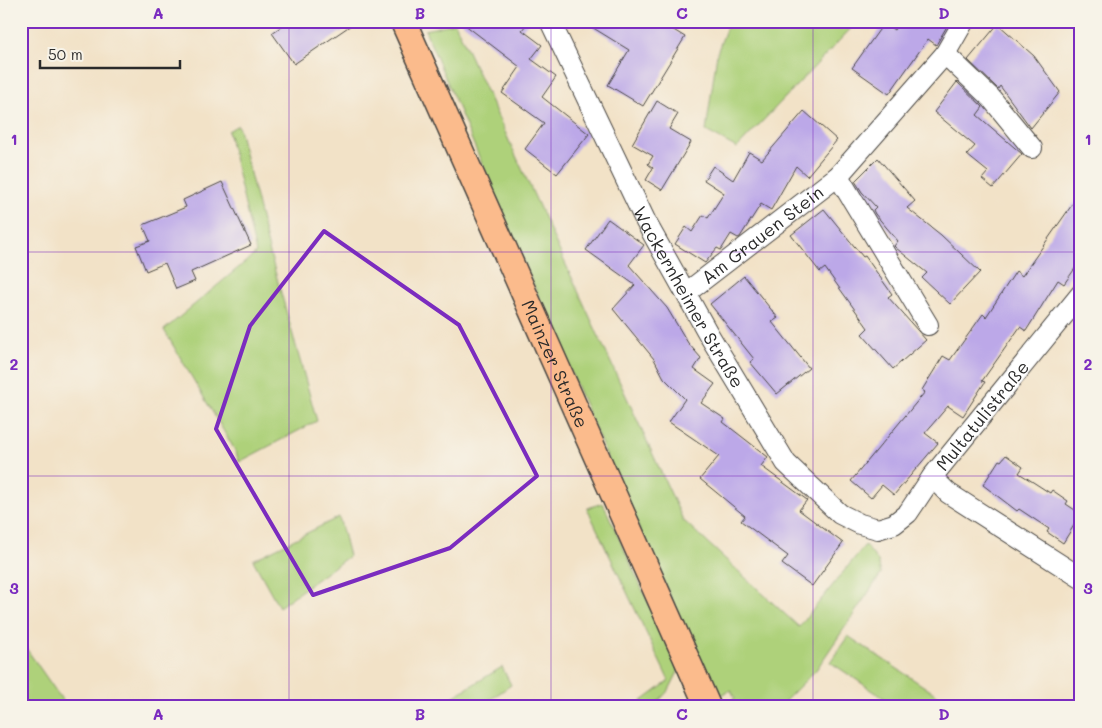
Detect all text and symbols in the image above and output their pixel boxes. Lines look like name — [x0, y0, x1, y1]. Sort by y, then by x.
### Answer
text: A — [152, 2, 164, 23]
text: B — [415, 2, 425, 23]
text: C — [676, 2, 688, 23]
text: D — [938, 2, 950, 23]
scale bar — [40, 38, 180, 70]
text: 50 m — [48, 44, 83, 64]
text: 1 — [10, 128, 18, 149]
text: 1 — [1084, 128, 1092, 149]
street label: Am Grauen Stein — [696, 180, 828, 289]
street label: Wackernheimer Straße — [628, 202, 750, 392]
street label: Mainzer Straße — [516, 296, 594, 432]
text: 2 — [10, 353, 19, 374]
text: 2 — [1084, 353, 1093, 374]
street label: Multatulistraße — [930, 355, 1034, 475]
text: 3 — [9, 577, 19, 598]
text: 3 — [1083, 577, 1093, 598]
text: A — [152, 703, 164, 724]
text: B — [415, 703, 425, 724]
text: C — [676, 703, 688, 724]
text: D — [938, 703, 950, 724]

